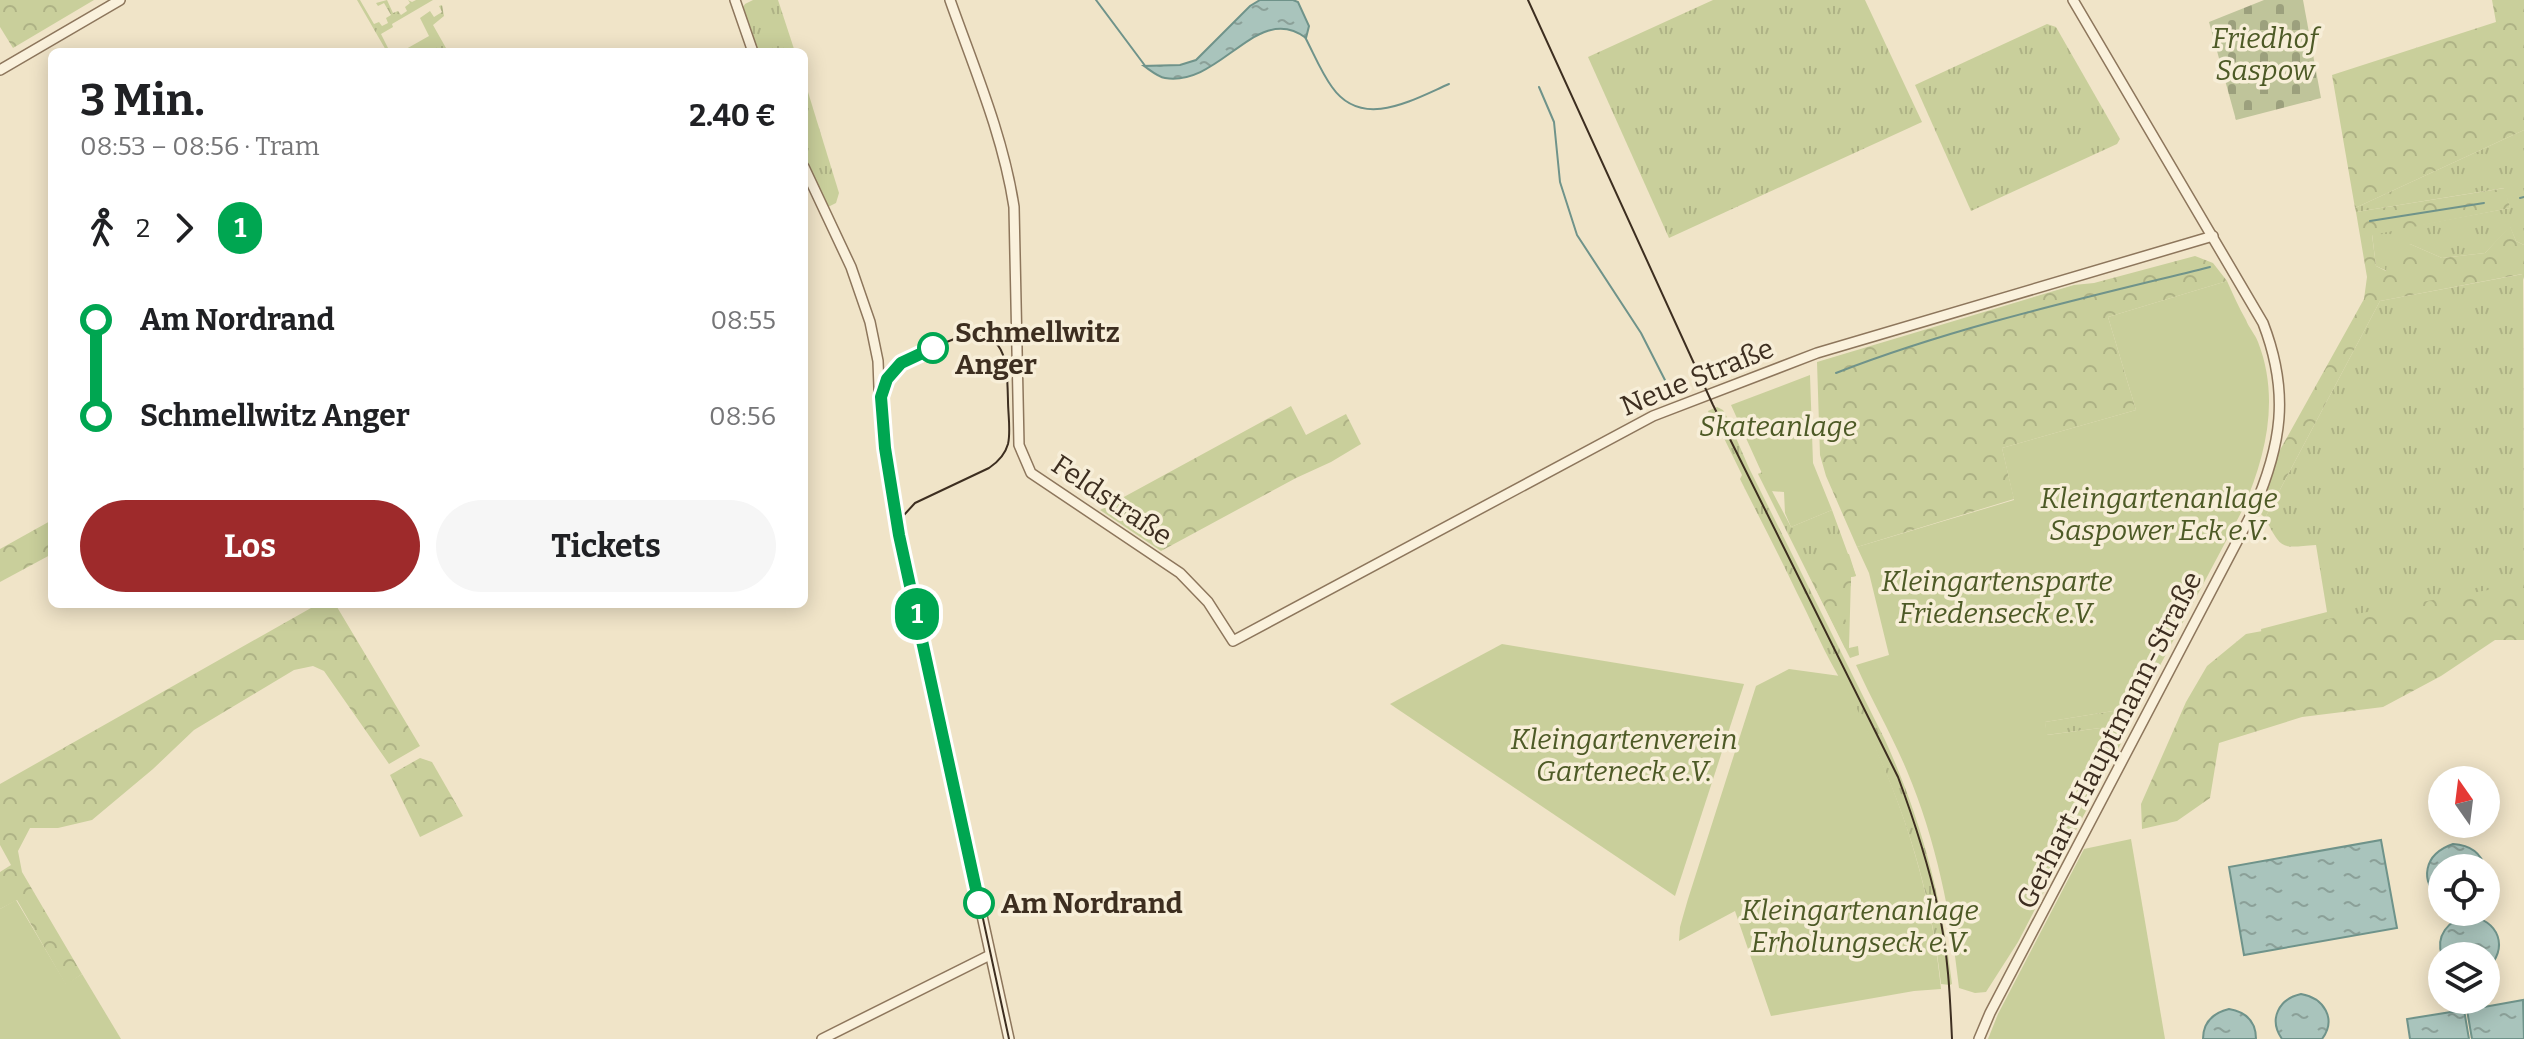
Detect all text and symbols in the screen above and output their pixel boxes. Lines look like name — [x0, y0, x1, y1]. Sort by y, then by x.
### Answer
park label: Friedhof Saspow — [2212, 22, 2322, 87]
text: 3 Min. — [80, 74, 205, 127]
text: 2.40 € — [689, 98, 776, 134]
text: 08:53 – 08:56 · Tram — [80, 131, 319, 162]
icon: walk — [80, 206, 124, 250]
icon: forward — [162, 206, 206, 250]
text: 1 — [234, 211, 246, 244]
text: 2 — [136, 213, 150, 244]
text: Am Nordrand — [140, 302, 335, 338]
text: 08:55 — [710, 305, 776, 336]
place label: Schmellwitz Anger — [955, 316, 1120, 381]
street label: Neue Straße — [1616, 331, 1778, 423]
marker: Schmellwitz Anger — [918, 333, 948, 363]
text: Schmellwitz Anger — [140, 398, 410, 434]
text: 08:56 — [709, 401, 776, 432]
park label: Skateanlage — [1699, 410, 1857, 443]
street label: Feldstraße — [1046, 448, 1178, 552]
park label: Kleingartenanlage Saspower Eck e.V. — [2040, 482, 2278, 547]
button: Los — [80, 500, 420, 592]
button: Tickets — [436, 500, 776, 592]
park label: Kleingartensparte Friedenseck e.V. — [1881, 565, 2113, 630]
street label: Gerhart-Hauptmann-Straße — [2009, 566, 2209, 914]
line badge: 1 — [891, 588, 943, 640]
text: 1 — [911, 597, 923, 630]
park label: Kleingartenverein Garteneck e.V. — [1511, 723, 1737, 788]
north arrow — [2428, 766, 2500, 838]
map controls — [2428, 766, 2500, 1014]
button: locate — [2428, 854, 2500, 926]
place label: Am Nordrand — [1001, 887, 1183, 920]
marker: Am Nordrand — [964, 888, 994, 918]
park label: Kleingartenanlage Erholungseck e.V. — [1741, 894, 1979, 959]
button: layers — [2428, 942, 2500, 1014]

